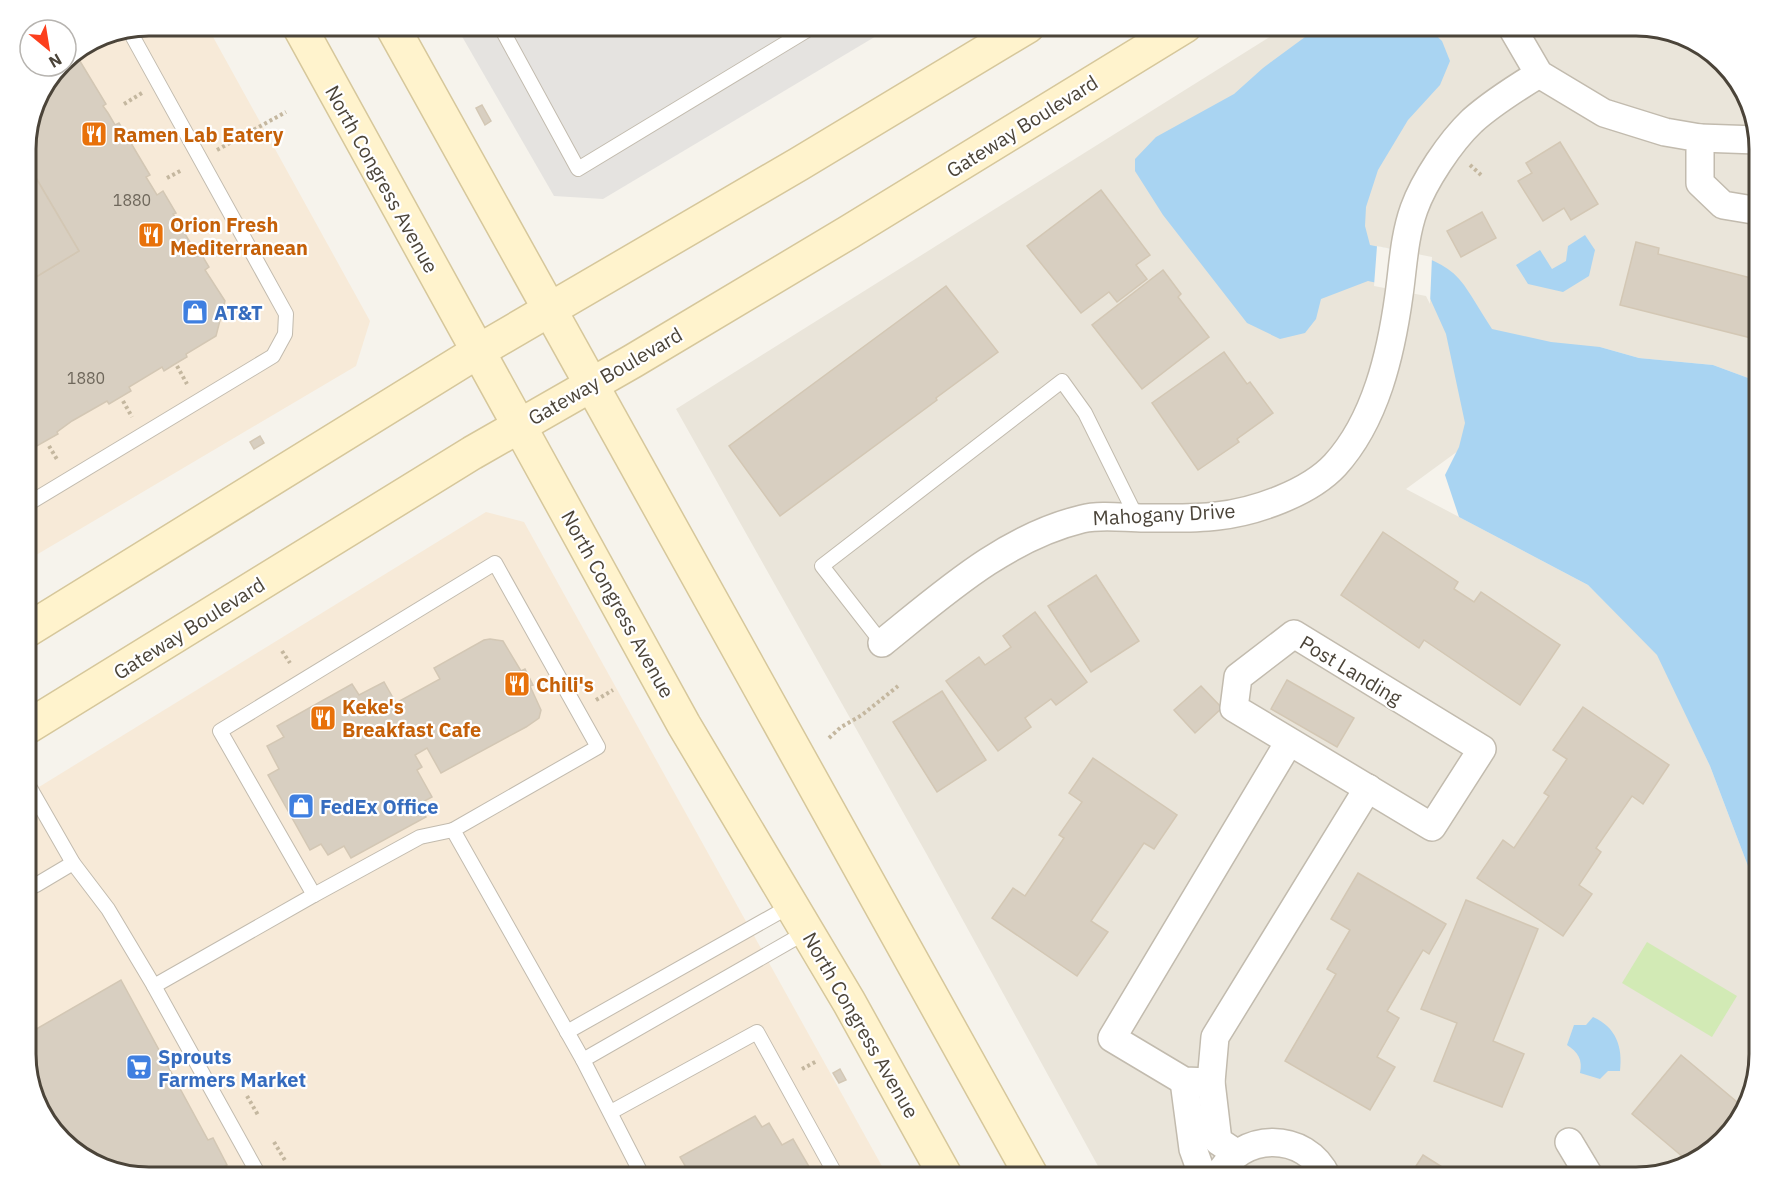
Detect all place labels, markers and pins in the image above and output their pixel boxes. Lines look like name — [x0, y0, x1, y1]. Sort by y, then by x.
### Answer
restaurant icon: Ramen Lab Eatery — [79, 119, 109, 149]
place label: Ramen Lab Eatery — [113, 121, 284, 148]
place label: Orion Fresh Mediterranean — [170, 211, 308, 261]
restaurant icon: Orion Fresh Mediterranean — [136, 220, 166, 250]
shop icon: AT&T — [180, 297, 210, 327]
place label: AT&T — [214, 299, 263, 326]
restaurant icon: Chili's — [502, 669, 532, 699]
place label: Chili's — [536, 671, 594, 698]
place label: Keke's Breakfast Cafe — [342, 693, 481, 743]
restaurant icon: Keke's Breakfast Cafe — [308, 703, 338, 733]
shop icon: FedEx Office — [286, 791, 316, 821]
place label: FedEx Office — [320, 793, 439, 820]
place label: Sprouts Farmers Market — [158, 1043, 306, 1093]
supermarket icon: Sprouts Farmers Market — [124, 1052, 154, 1082]

